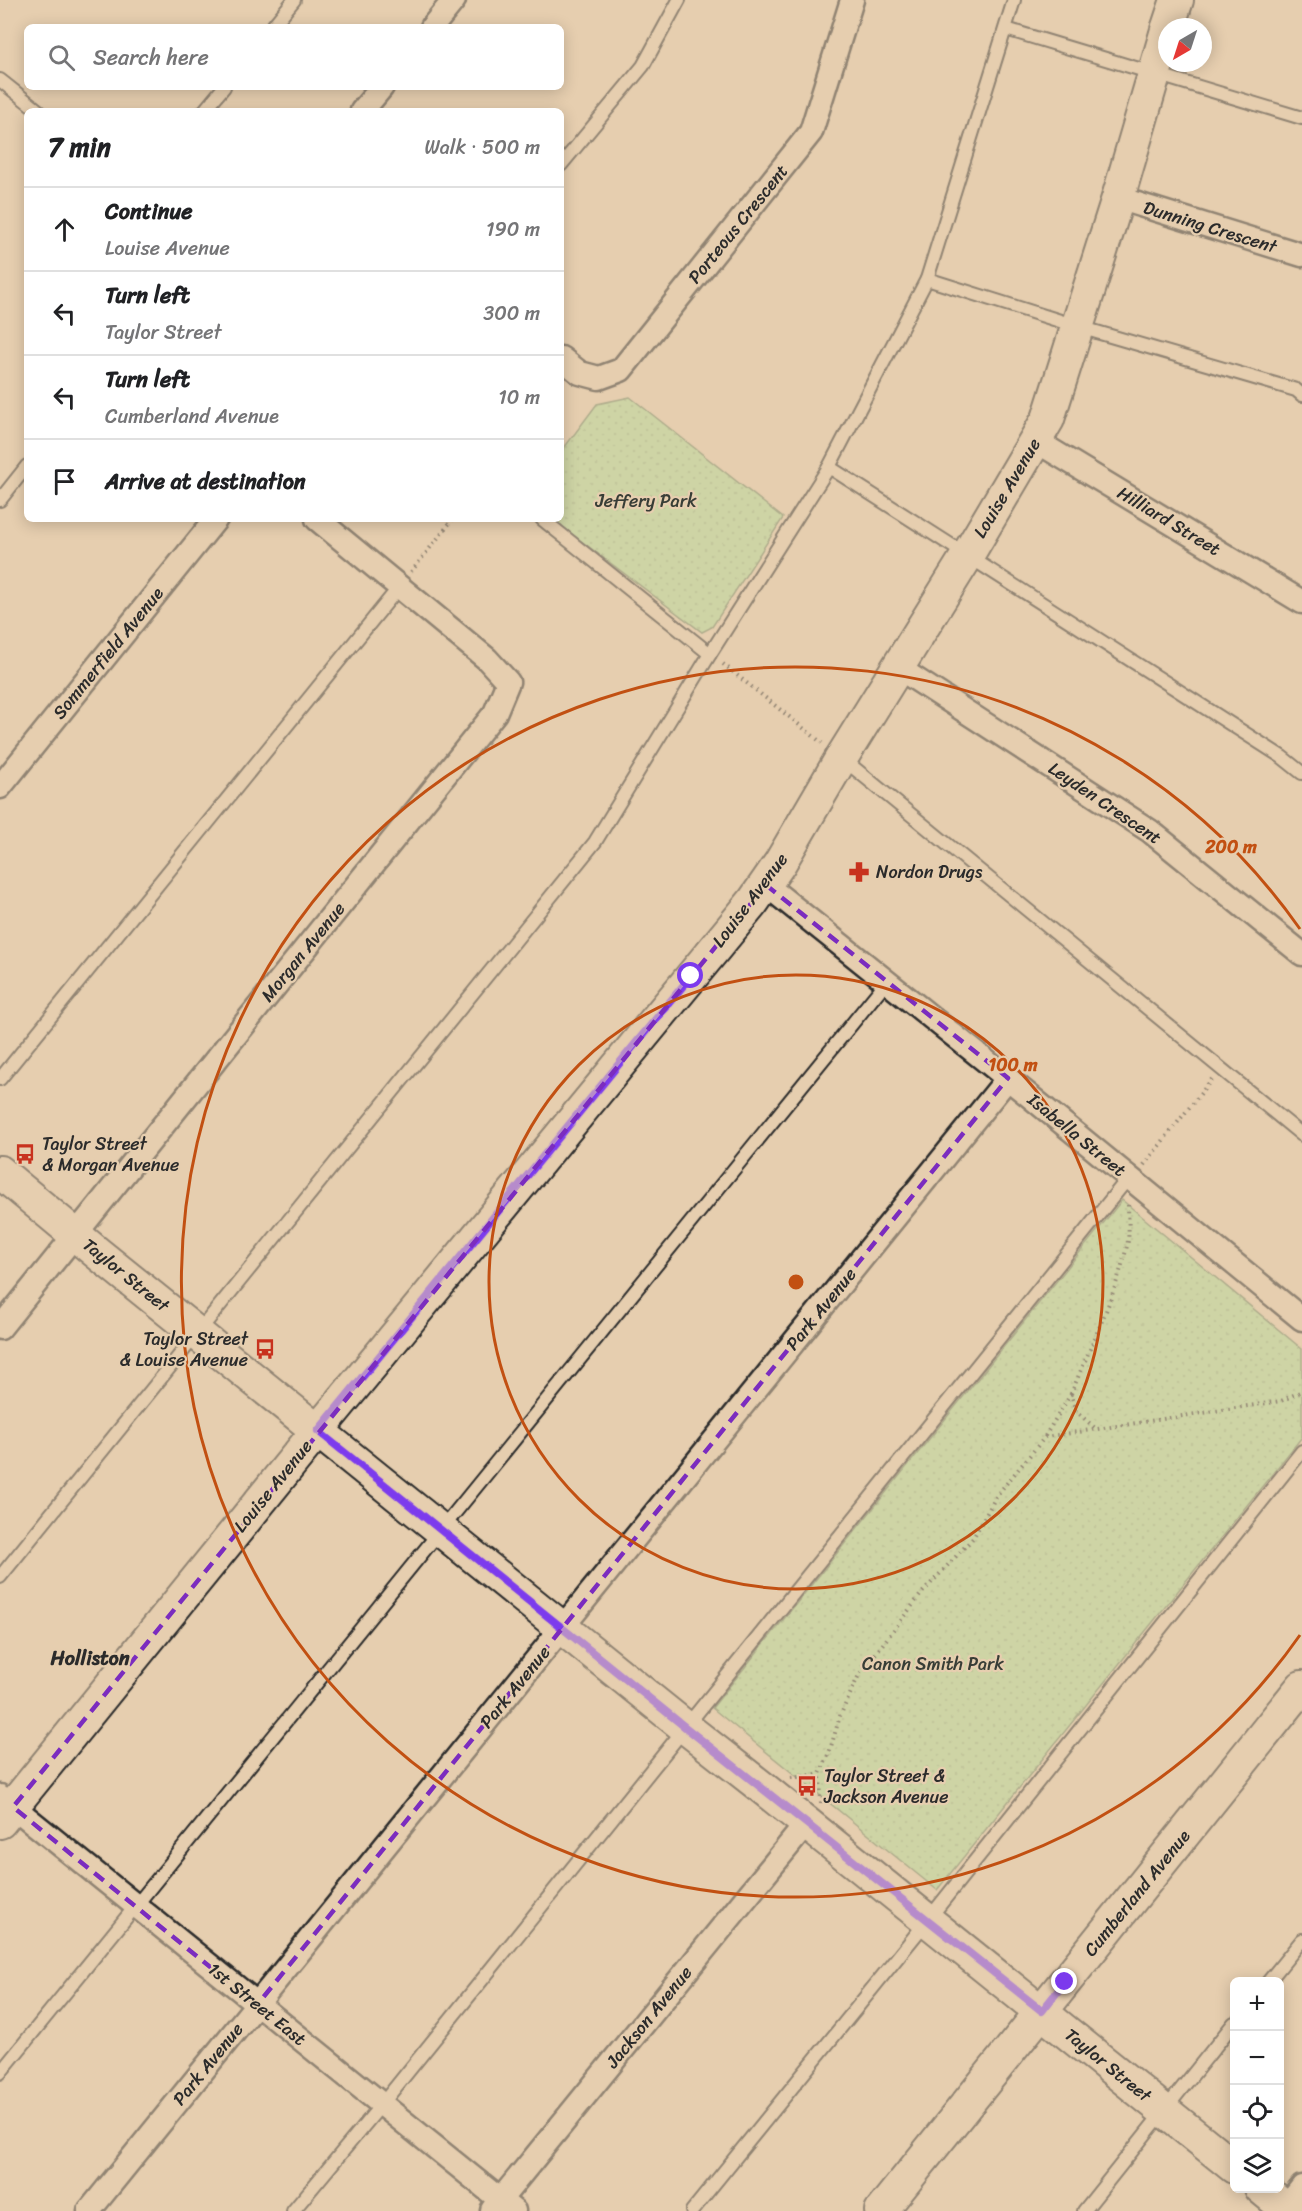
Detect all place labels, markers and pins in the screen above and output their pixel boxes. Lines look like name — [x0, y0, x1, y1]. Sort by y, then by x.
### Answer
place label: Nordon Drugs — [876, 856, 983, 888]
pharmacy icon: Nordon Drugs — [847, 860, 871, 884]
place label: Taylor Street & Morgan Avenue — [42, 1128, 179, 1181]
bus stop icon: Taylor Street & Morgan Avenue — [13, 1142, 37, 1166]
centre of rings — [786, 1272, 806, 1292]
place label: Taylor Street & Louise Avenue — [120, 1323, 249, 1376]
bus stop icon: Taylor Street & Louise Avenue — [253, 1337, 277, 1361]
place label: Taylor Street & Jackson Avenue — [823, 1760, 948, 1813]
bus stop icon: Taylor Street & Jackson Avenue — [795, 1774, 819, 1798]

